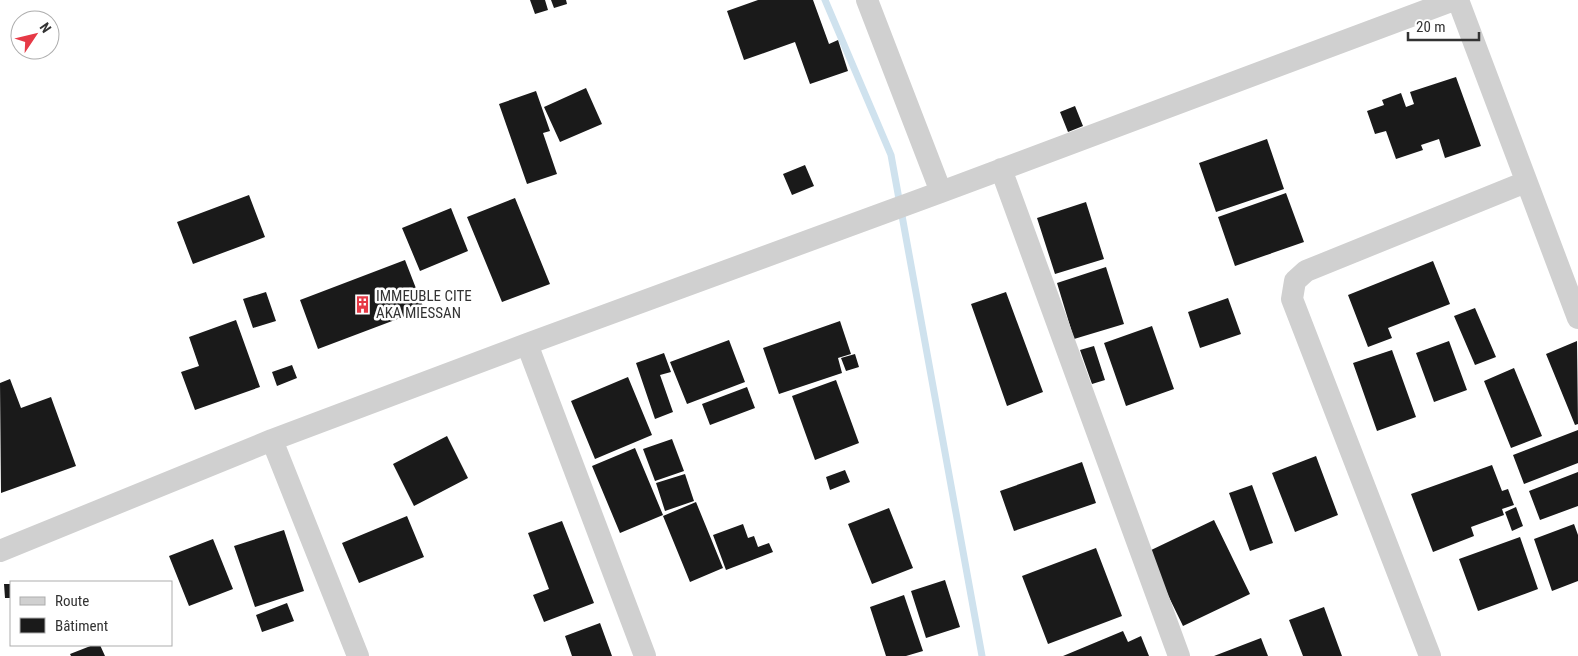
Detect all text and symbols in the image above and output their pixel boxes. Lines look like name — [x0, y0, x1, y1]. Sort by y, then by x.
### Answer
north arrow — [10, 10, 60, 60]
scale bar — [1408, 10, 1479, 42]
text: 20 m — [1416, 18, 1446, 36]
text: N — [37, 19, 55, 36]
place label: IMMEUBLE CITE AKA MIESSAN — [376, 287, 472, 322]
building icon: IMMEUBLE CITE AKA MIESSAN — [352, 295, 372, 315]
legend — [10, 581, 172, 646]
text: Route — [55, 592, 89, 610]
text: Bâtiment — [55, 617, 108, 635]

